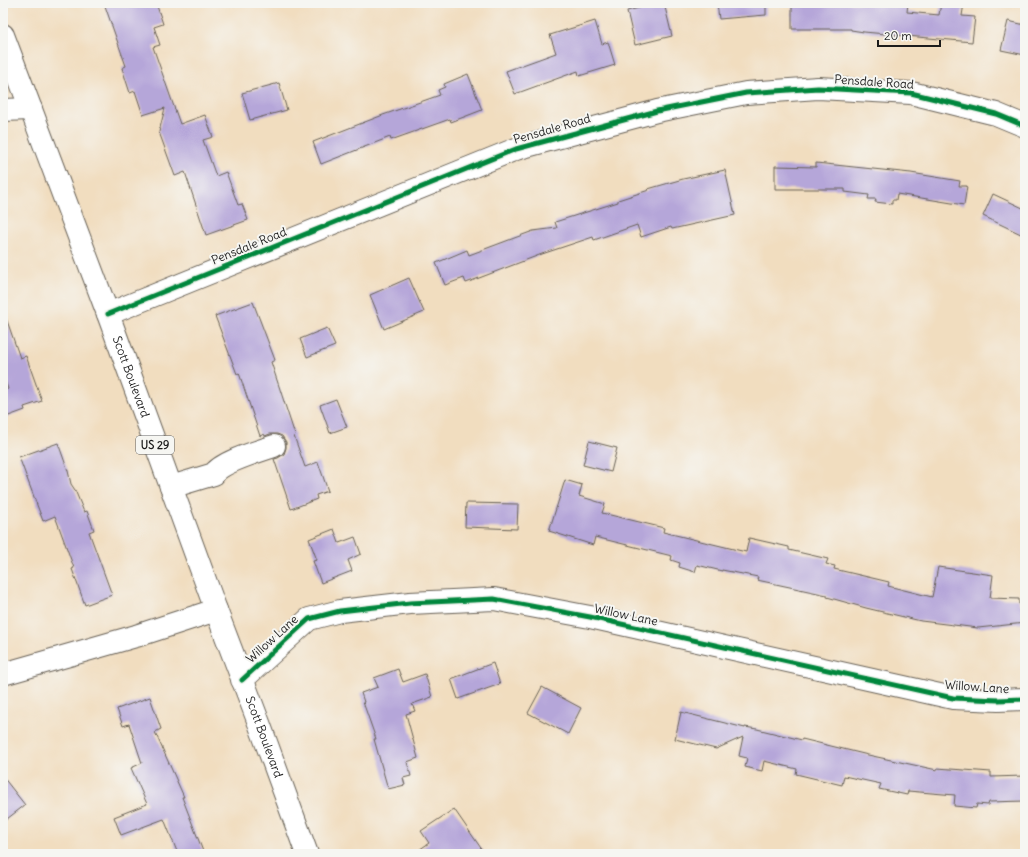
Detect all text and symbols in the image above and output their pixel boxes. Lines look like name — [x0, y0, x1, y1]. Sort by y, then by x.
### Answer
scale bar — [878, 22, 940, 48]
text: 20 m — [884, 28, 912, 43]
street label: Pensdale Road — [834, 71, 914, 92]
street label: Pensdale Road — [511, 110, 592, 147]
street label: Pensdale Road — [209, 224, 289, 267]
street label: Scott Boulevard — [110, 334, 153, 419]
road number: US 29 — [136, 436, 174, 454]
street label: Willow Lane — [593, 600, 659, 629]
street label: Willow Lane — [243, 611, 301, 666]
street label: Willow Lane — [944, 677, 1010, 696]
street label: Scott Boulevard — [243, 694, 286, 780]

